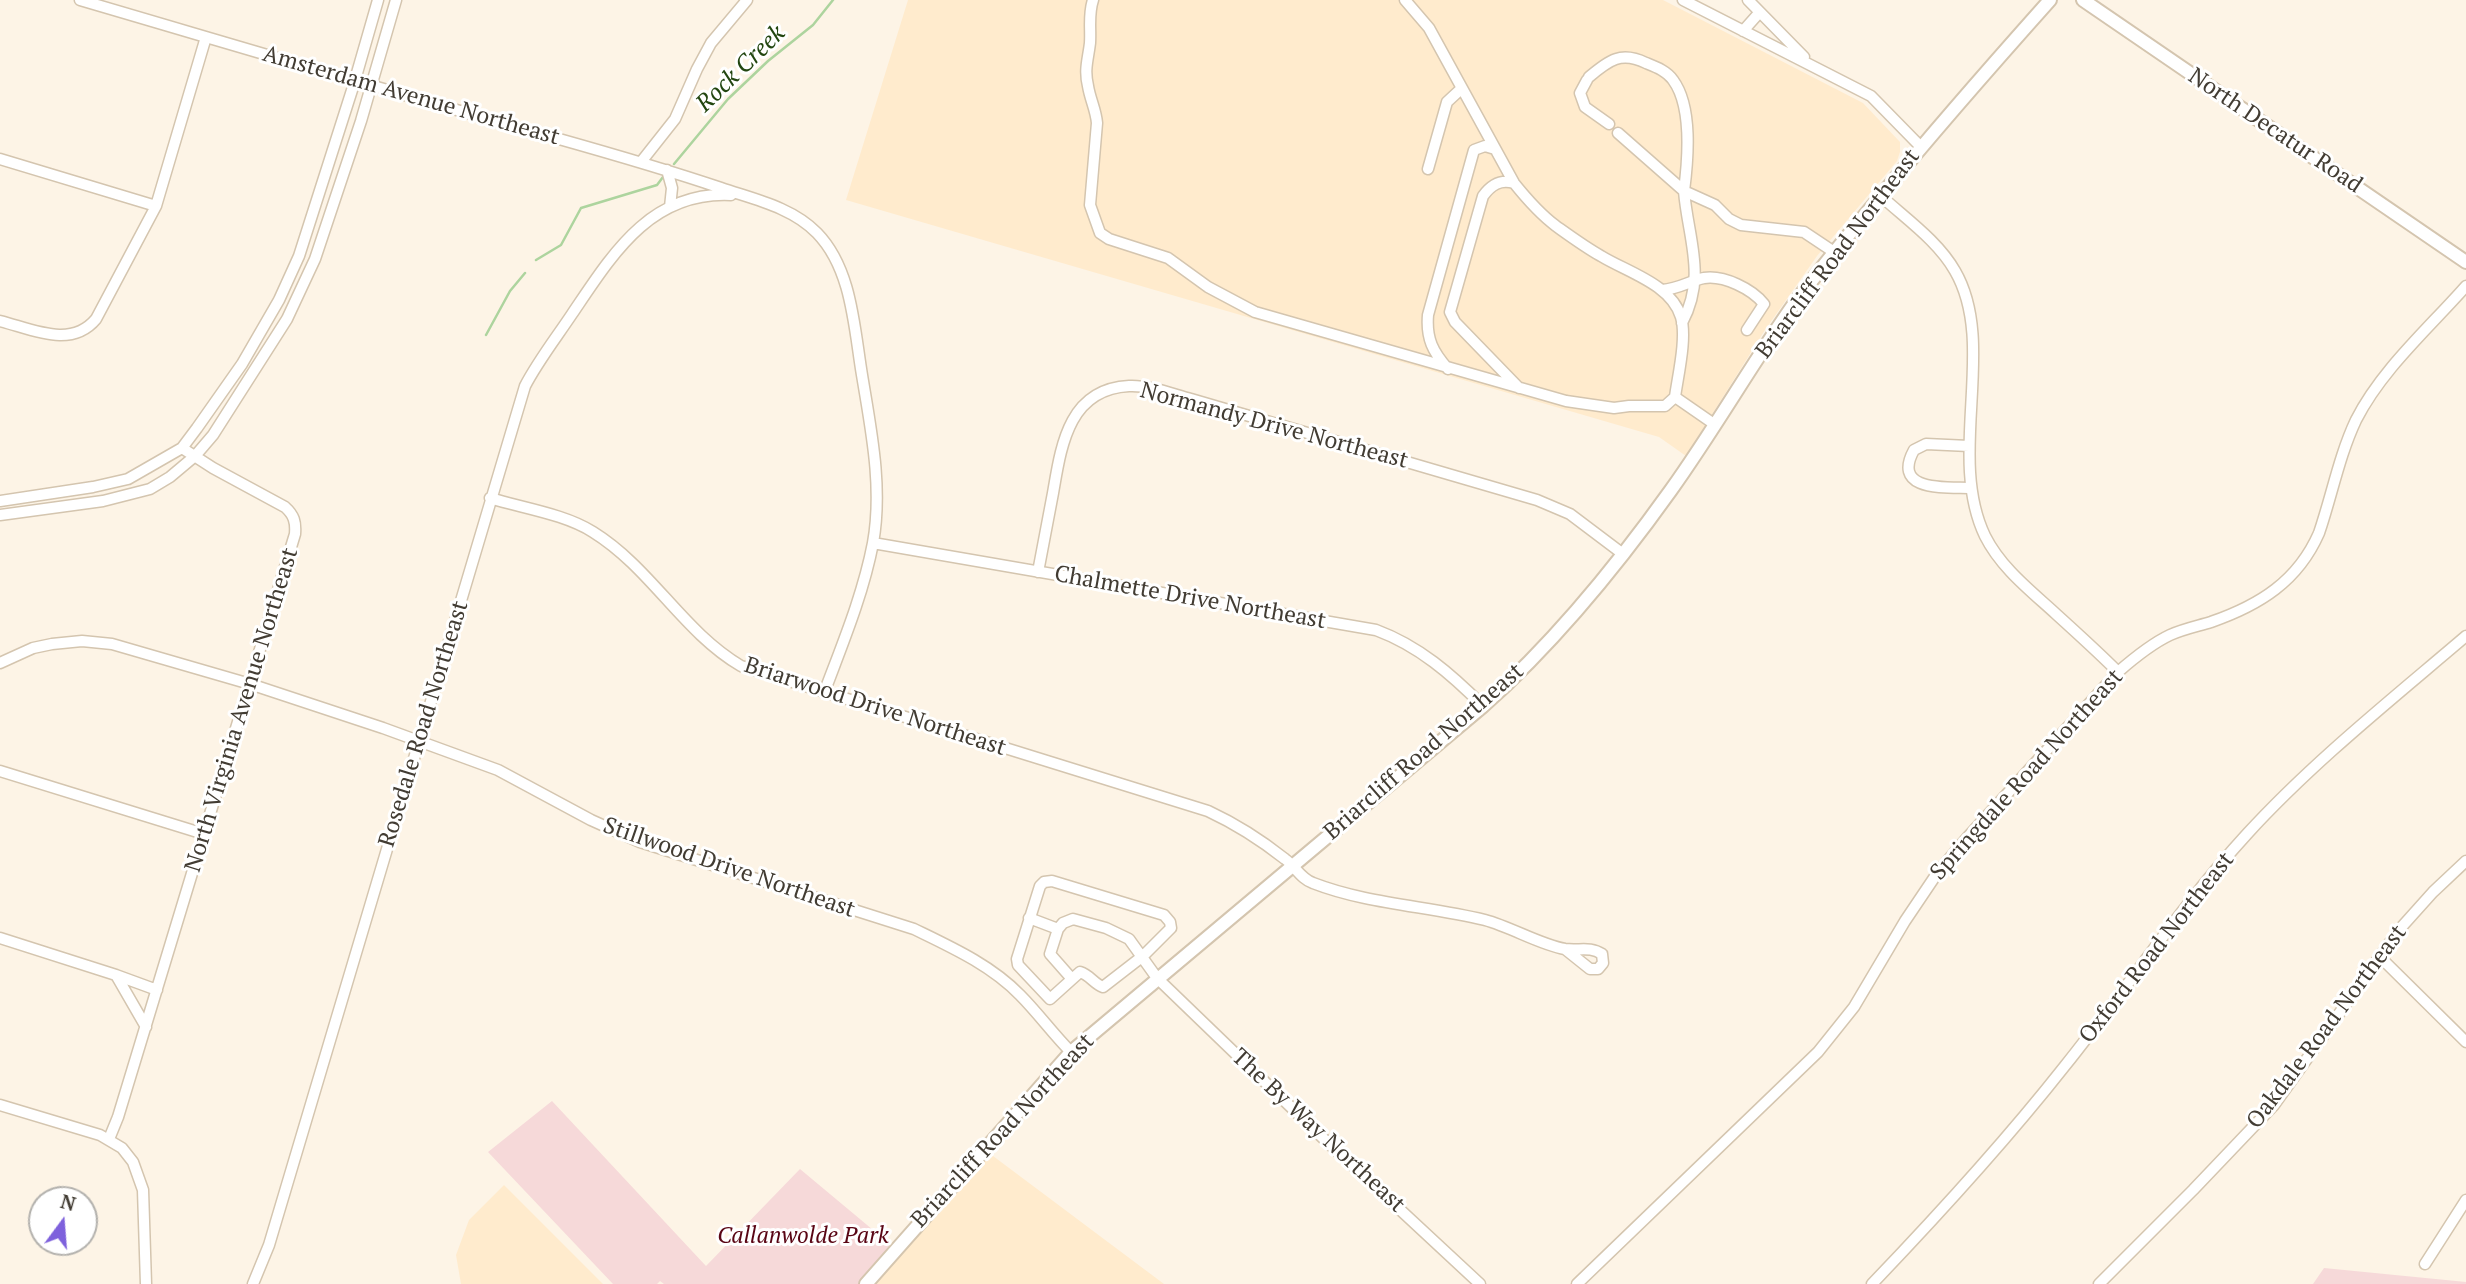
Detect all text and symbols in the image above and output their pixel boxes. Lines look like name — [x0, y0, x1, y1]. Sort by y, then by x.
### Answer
water label: Rock Creek — [691, 20, 791, 118]
street label: Amsterdam Avenue Northeast — [260, 40, 562, 152]
street label: North Decatur Road — [2183, 63, 2367, 199]
street label: Briarcliff Road Northeast — [1750, 144, 1926, 364]
street label: Normandy Drive Northeast — [1137, 377, 1411, 475]
street label: North Virginia Avenue Northeast — [179, 545, 305, 875]
street label: Chalmette Drive Northeast — [1052, 561, 1328, 635]
street label: Rosedale Road Northeast — [373, 598, 475, 850]
street label: Briarwood Drive Northeast — [741, 652, 1009, 762]
street label: Briarcliff Road Northeast — [1319, 658, 1529, 846]
street label: Springdale Road Northeast — [1925, 664, 2129, 886]
street label: Stillwood Drive Northeast — [599, 812, 859, 924]
street label: Oxford Road Northeast — [2074, 847, 2240, 1049]
street label: Oakdale Road Northeast — [2241, 920, 2413, 1134]
street label: Briarcliff Road Northeast — [906, 1028, 1100, 1234]
street label: The By Way Northeast — [1226, 1043, 1410, 1219]
north arrow — [28, 1186, 98, 1256]
text: N — [58, 1188, 79, 1216]
park label: Callanwolde Park — [717, 1222, 889, 1250]

